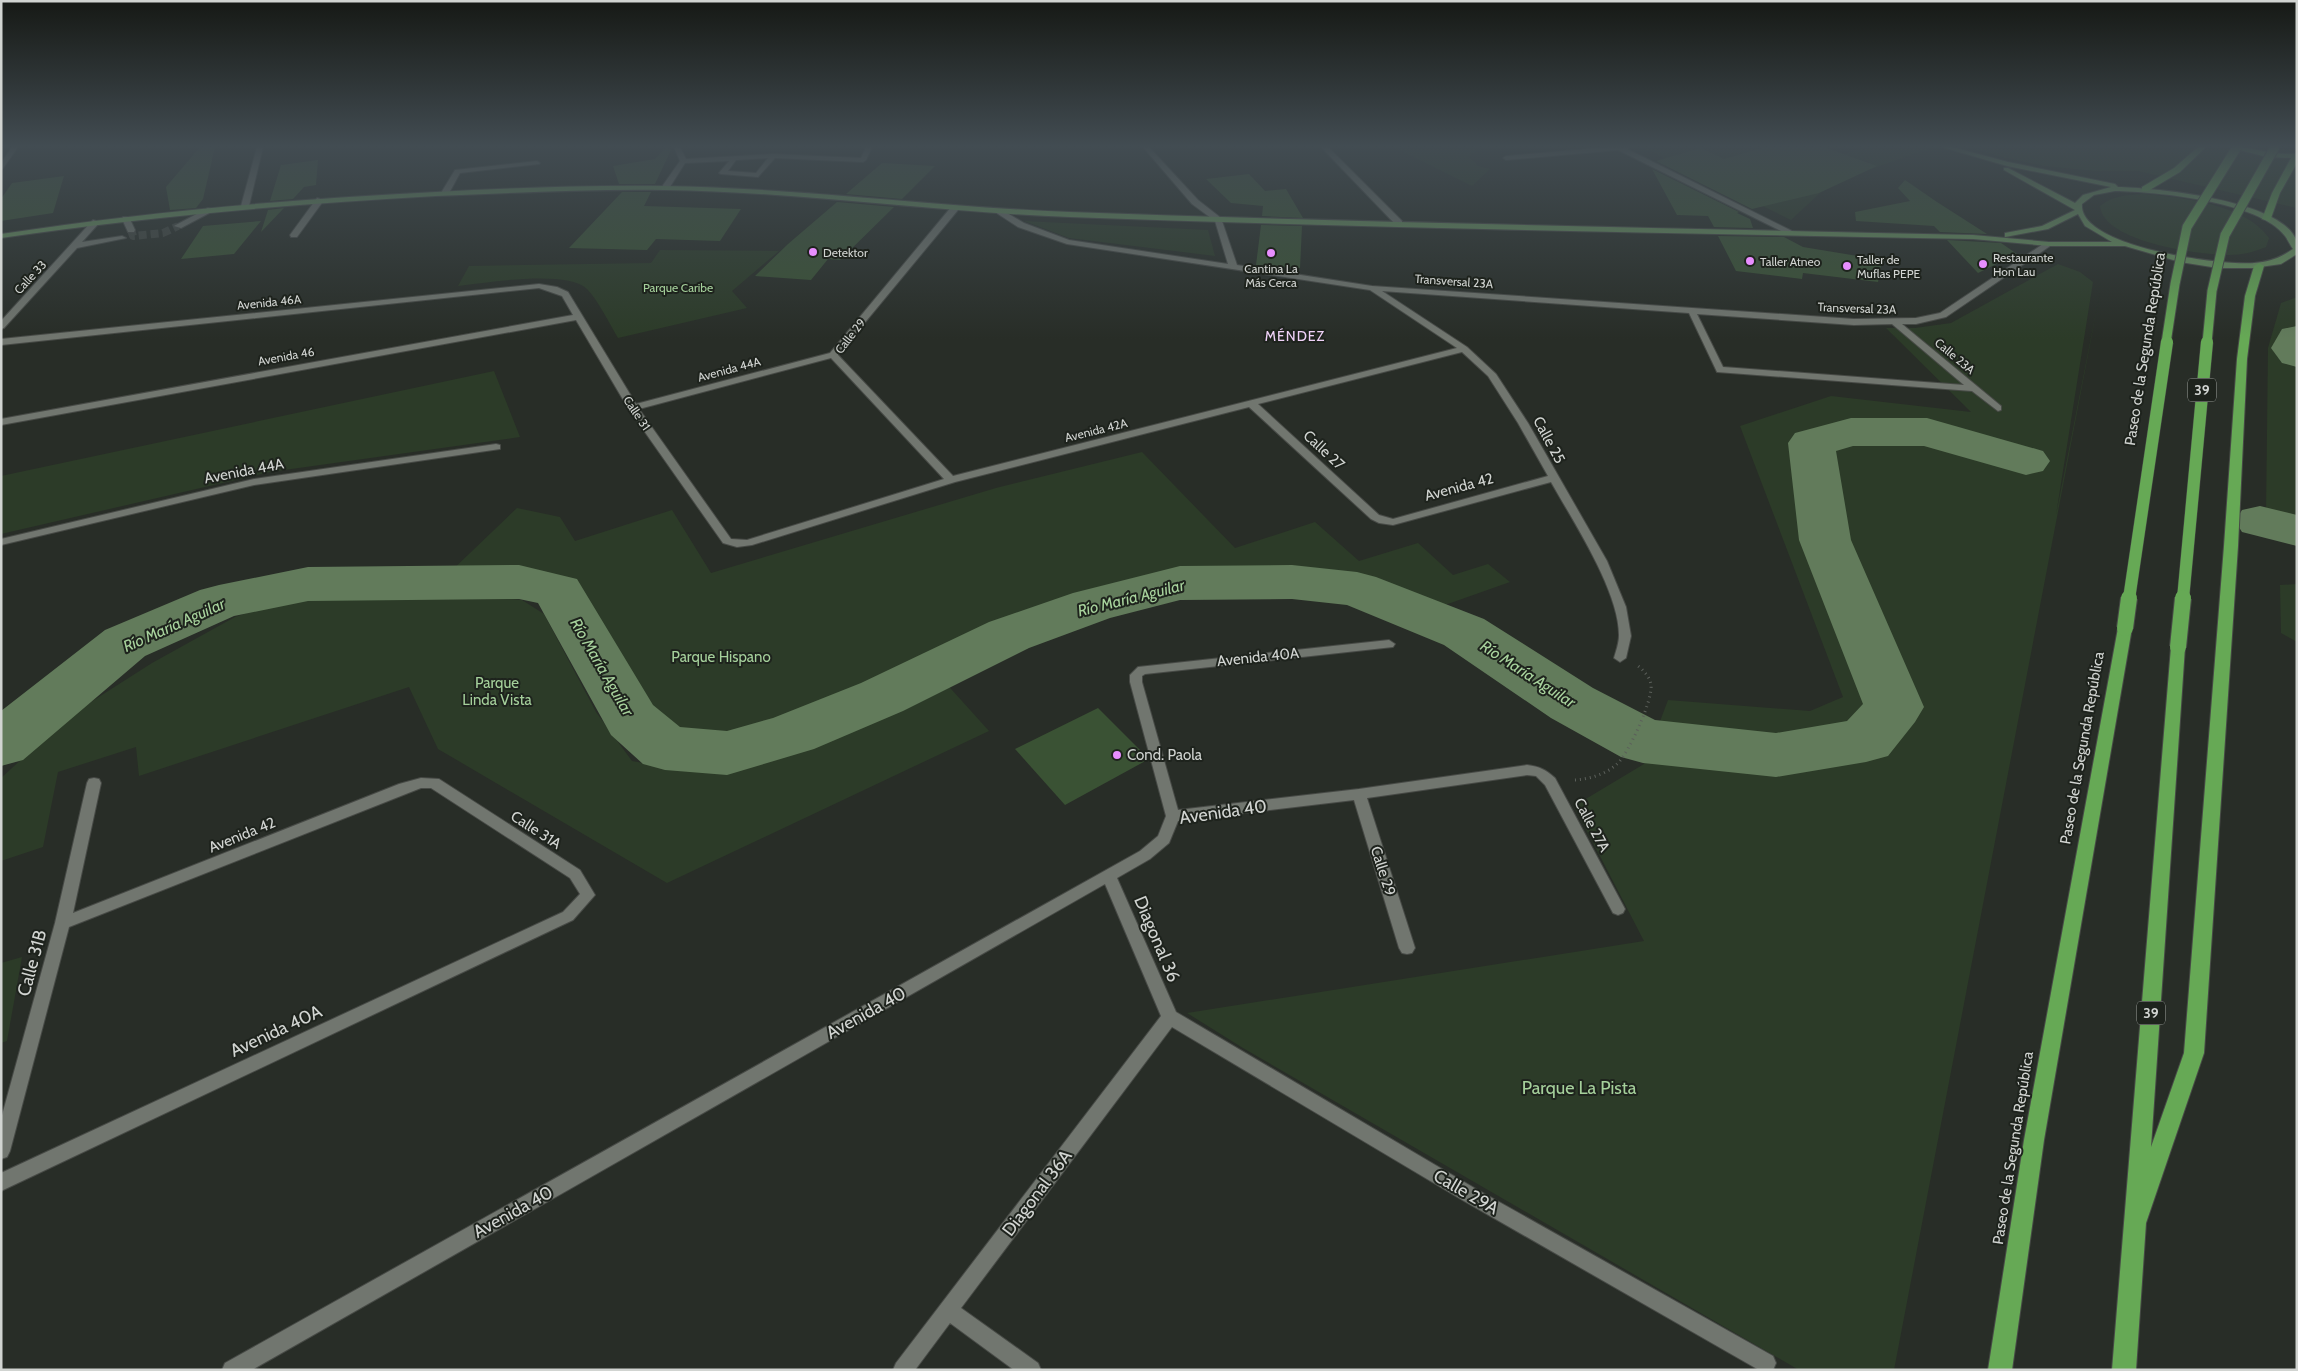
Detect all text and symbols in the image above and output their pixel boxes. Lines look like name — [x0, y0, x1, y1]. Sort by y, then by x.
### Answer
place label: Detektor — [823, 245, 868, 260]
marker: Detektor — [807, 246, 819, 258]
marker: Cantina La Más Cerca — [1265, 247, 1277, 259]
place label: Restaurante Hon Lau — [1993, 250, 2053, 279]
street label: Paseo de la Segunda República — [2121, 250, 2169, 447]
place label: Taller de Muflas PEPE — [1857, 252, 1920, 281]
place label: Taller Atneo — [1760, 254, 1821, 269]
marker: Taller Atneo — [1744, 255, 1756, 267]
street label: Calle 33 — [11, 257, 49, 297]
marker: Restaurante Hon Lau — [1977, 258, 1989, 270]
marker: Taller de Muflas PEPE — [1841, 260, 1853, 272]
place label: Cantina La Más Cerca — [1244, 261, 1298, 290]
street label: Transversal 23A — [1414, 271, 1494, 291]
park label: Parque Caribe — [643, 280, 713, 295]
street label: Avenida 46A — [236, 291, 302, 313]
street label: Transversal 23A — [1817, 299, 1897, 317]
street label: Calle 29 — [832, 315, 869, 357]
district label: MÉNDEZ — [1265, 327, 1325, 345]
street label: Calle 23A — [1932, 335, 1979, 377]
street label: Avenida 46 — [257, 344, 316, 368]
street label: Avenida 44A — [696, 353, 763, 385]
road number: 39 — [2188, 378, 2216, 402]
street label: Calle 31 — [620, 393, 654, 433]
street label: Calle 25 — [1529, 413, 1569, 467]
street label: Avenida 42A — [1063, 415, 1129, 445]
street label: Calle 27 — [1300, 426, 1349, 474]
street label: Avenida 44A — [203, 454, 286, 488]
street label: Avenida 42 — [1423, 469, 1496, 505]
water label: Río María Aguilar — [1076, 575, 1188, 620]
water label: Río María Aguilar — [120, 594, 229, 656]
water label: Río María Aguilar — [566, 615, 638, 720]
water label: Río María Aguilar — [1477, 636, 1580, 712]
street label: Avenida 40A — [1216, 644, 1301, 670]
park label: Parque Hispano — [671, 648, 771, 666]
street label: Paseo de la Segunda República — [2056, 649, 2108, 846]
park label: Parque Linda Vista — [462, 674, 533, 709]
place label: Cond. Paola — [1127, 746, 1203, 764]
marker: Cond. Paola — [1111, 749, 1123, 761]
street label: Avenida 40 — [1178, 795, 1268, 829]
street label: Calle 27A — [1570, 795, 1614, 856]
street label: Calle 31A — [507, 807, 565, 853]
street label: Avenida 42 — [206, 813, 278, 857]
street label: Calle 29 — [1367, 844, 1399, 898]
street label: Diagonal 36 — [1129, 893, 1185, 985]
street label: Calle 31B — [13, 927, 51, 999]
street label: Avenida 40 — [822, 982, 910, 1044]
street label: Avenida 40A — [227, 1000, 325, 1062]
road number: 39 — [2137, 1001, 2165, 1024]
street label: Paseo de la Segunda República — [1989, 1049, 2037, 1246]
park label: Parque La Pista — [1522, 1077, 1637, 1099]
street label: Diagonal 36A — [997, 1146, 1077, 1240]
street label: Calle 29A — [1429, 1165, 1503, 1219]
street label: Avenida 40 — [469, 1181, 557, 1243]

